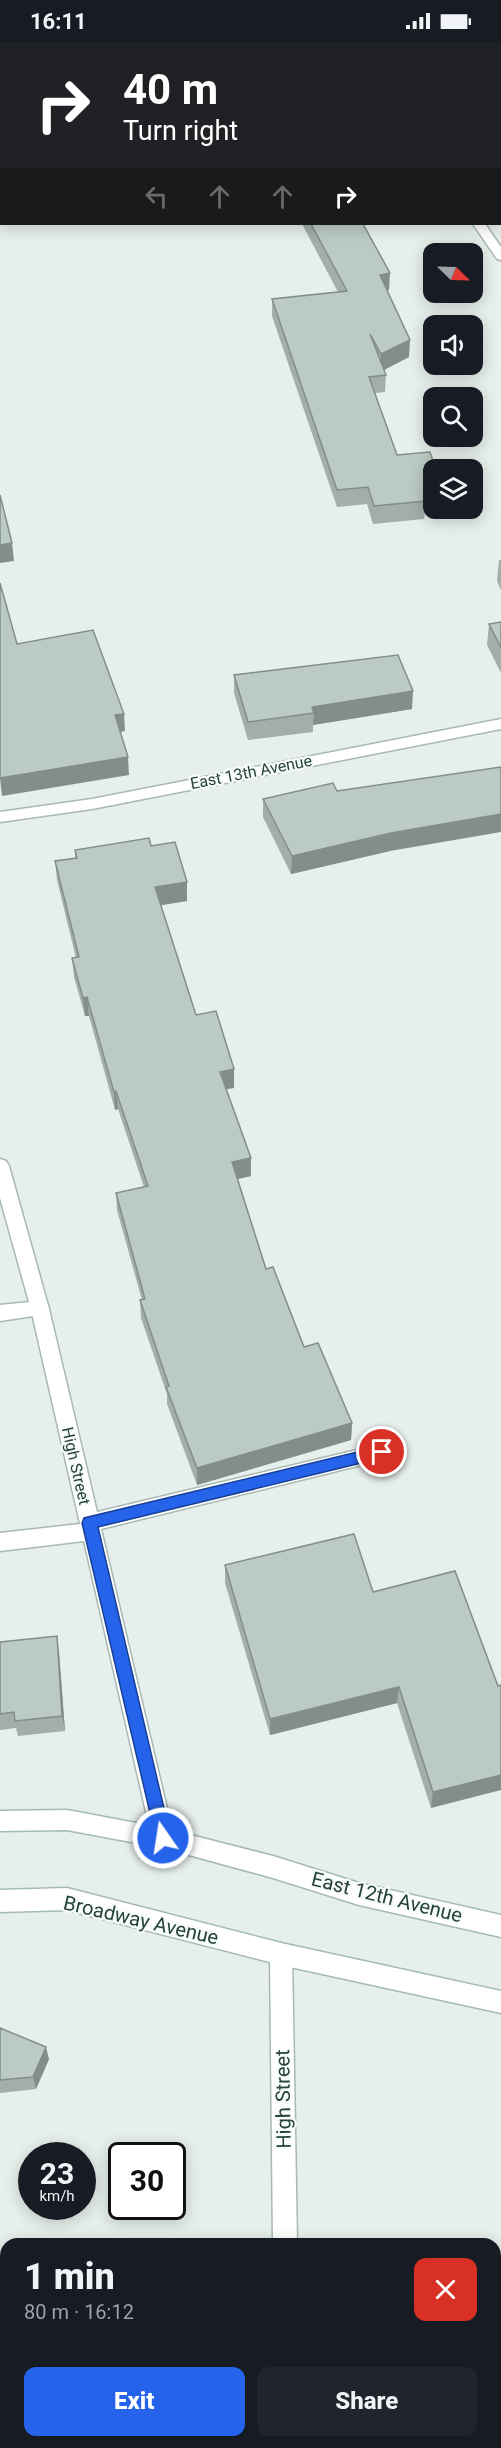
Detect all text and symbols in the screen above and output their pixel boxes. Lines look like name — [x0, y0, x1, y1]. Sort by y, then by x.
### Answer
text: 16:11 — [30, 9, 87, 34]
text: 40 m — [123, 65, 218, 114]
icon: right — [24, 66, 102, 144]
text: Turn right — [123, 115, 238, 147]
icon: left — [140, 180, 173, 213]
icon: ahead — [203, 180, 236, 213]
icon: ahead — [266, 180, 299, 213]
icon: right — [329, 180, 362, 213]
north arrow — [423, 243, 483, 303]
map controls — [423, 243, 483, 519]
button: sound — [423, 315, 483, 375]
button: search — [423, 387, 483, 447]
button: layers — [423, 459, 483, 519]
street label: East 13th Avenue — [189, 751, 313, 793]
street label: High Street — [58, 1425, 94, 1507]
pin — [356, 1426, 407, 1477]
icon: arrive — [365, 1435, 398, 1468]
position arrow — [131, 1806, 195, 1870]
street label: East 12th Avenue — [309, 1867, 465, 1927]
street label: Broadway Avenue — [61, 1891, 221, 1949]
street label: High Street — [270, 2049, 296, 2149]
speed limit sign: 30 — [108, 2142, 186, 2220]
text: 23 — [40, 2156, 74, 2191]
text: km/h — [39, 2187, 75, 2205]
text: 1 min — [24, 2256, 115, 2298]
button: close — [414, 2258, 477, 2321]
text: 80 m · 16:12 — [24, 2300, 134, 2324]
button: Exit — [24, 2367, 245, 2436]
button: Share — [257, 2367, 477, 2436]

